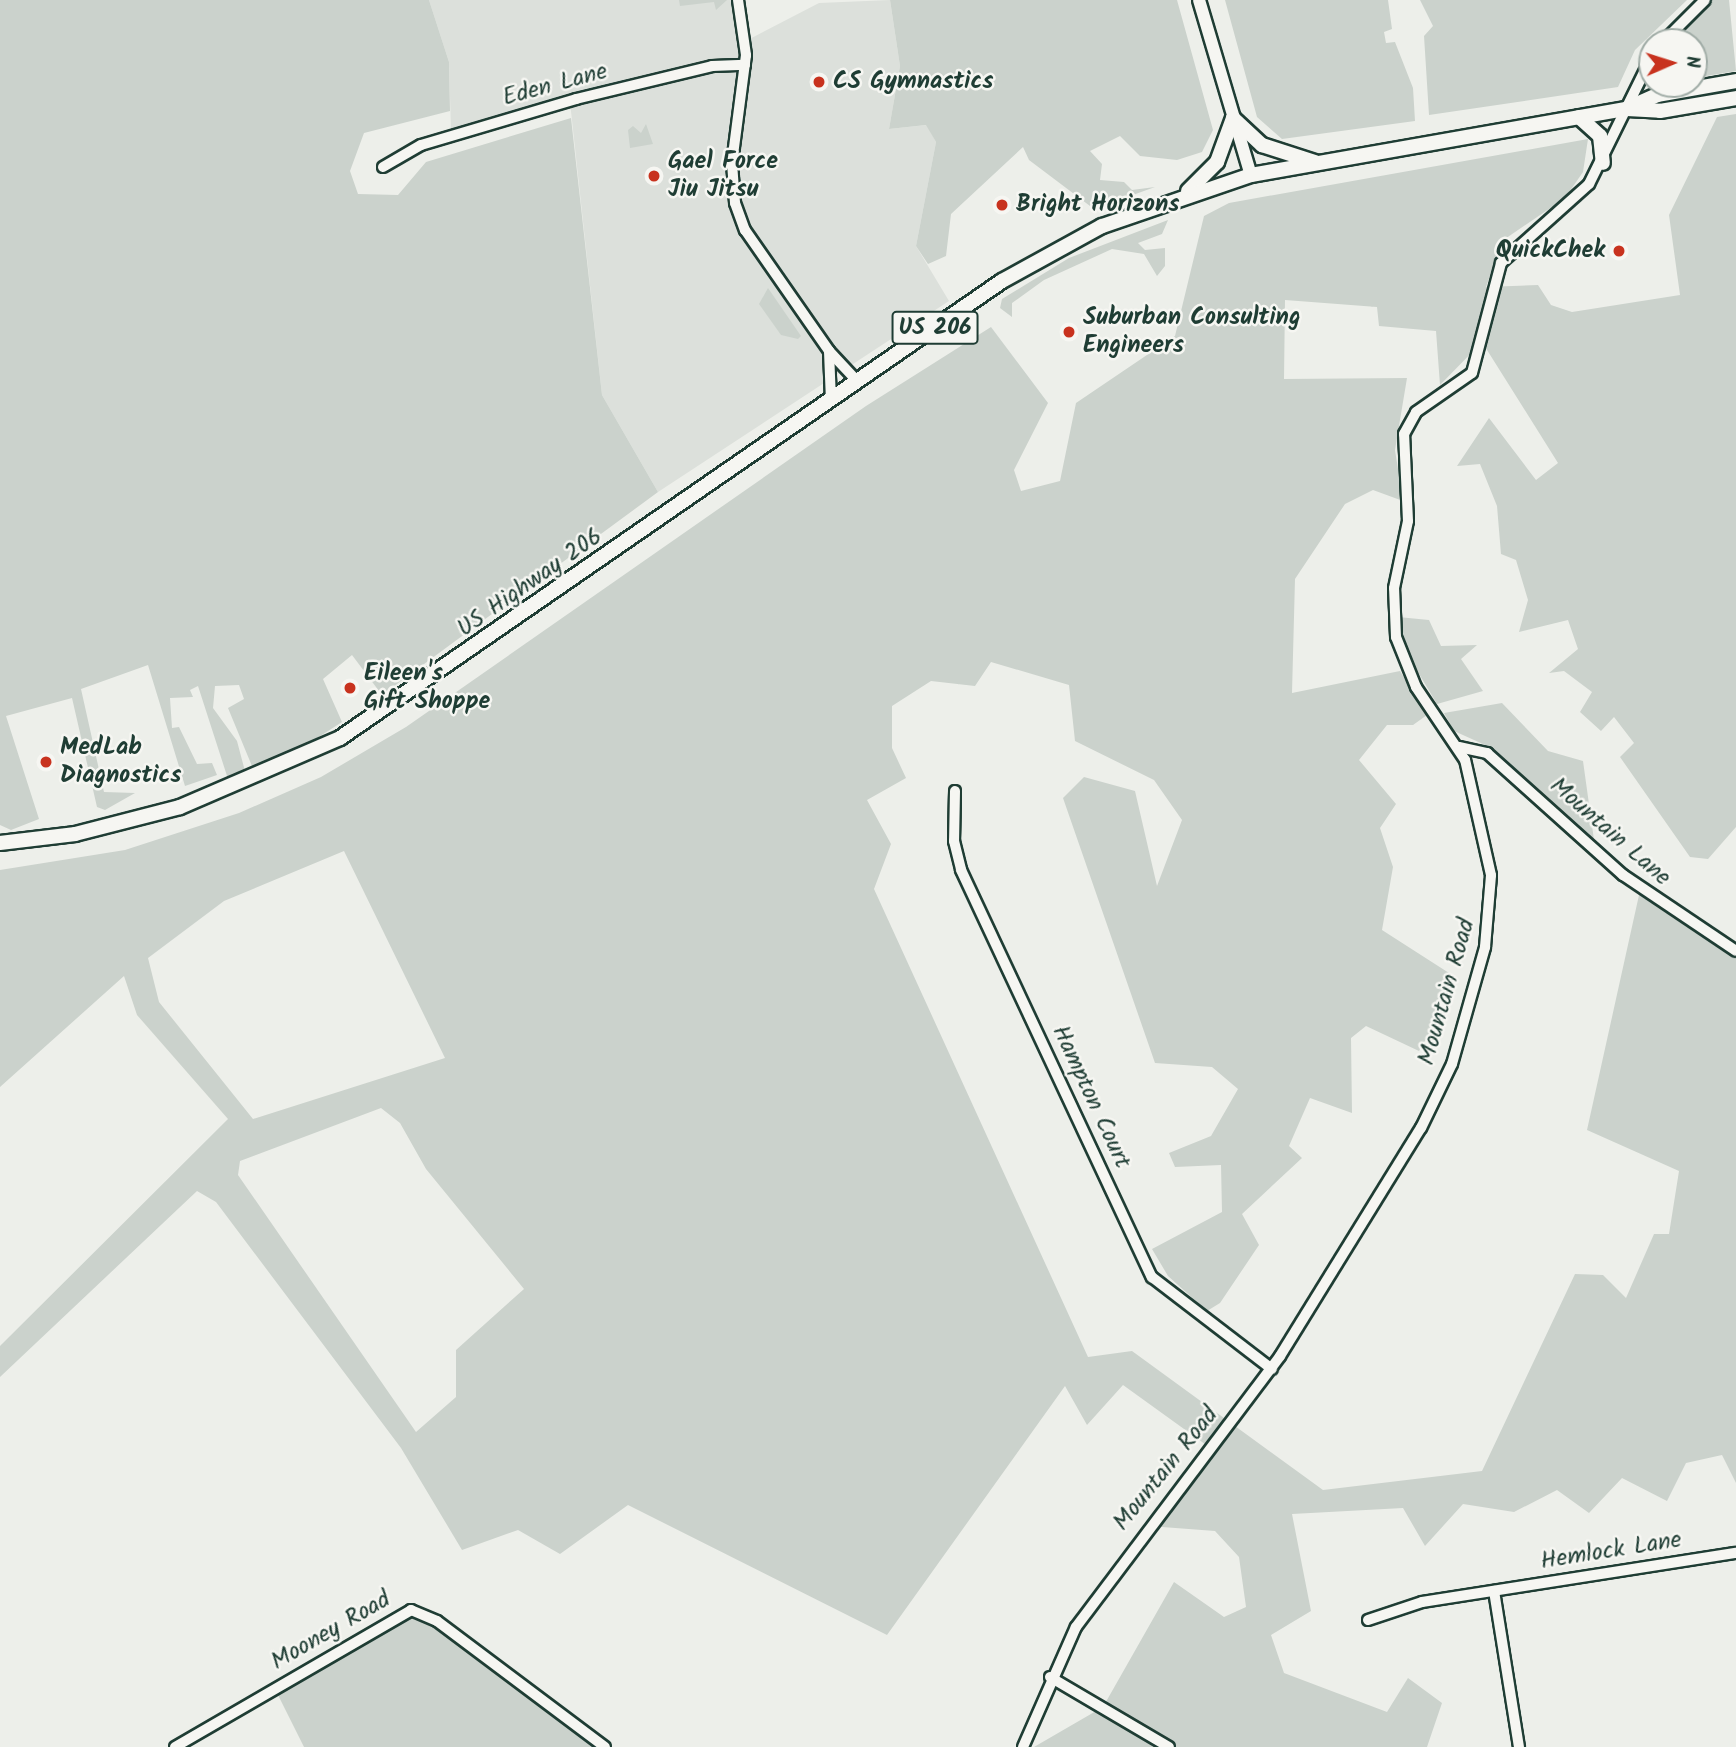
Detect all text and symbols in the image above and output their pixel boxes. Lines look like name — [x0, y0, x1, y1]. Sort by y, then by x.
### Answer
north arrow — [1638, 28, 1708, 98]
text: N — [1677, 55, 1707, 69]
street label: Eden Lane — [500, 57, 610, 113]
place label: CS Gymnastics — [833, 68, 994, 96]
marker: CS Gymnastics — [811, 74, 827, 90]
place label: Gael Force Jiu Jitsu — [668, 148, 778, 204]
marker: Gael Force Jiu Jitsu — [646, 168, 662, 184]
place label: Bright Horizons — [1016, 191, 1179, 219]
marker: Bright Horizons — [994, 197, 1010, 213]
place label: QuickChek — [1496, 237, 1605, 265]
marker: QuickChek — [1611, 243, 1627, 259]
place label: Suburban Consulting Engineers — [1083, 304, 1300, 360]
road number: US 206 — [891, 308, 979, 348]
marker: Suburban Consulting Engineers — [1061, 324, 1077, 340]
street label: US Highway 206 — [452, 522, 608, 644]
place label: Eileen's Gift Shoppe — [364, 660, 490, 716]
marker: Eileen's Gift Shoppe — [342, 680, 358, 696]
place label: MedLab Diagnostics — [60, 734, 181, 790]
marker: MedLab Diagnostics — [38, 754, 54, 770]
street label: Mountain Lane — [1544, 772, 1676, 892]
street label: Mountain Road — [1412, 915, 1482, 1069]
street label: Hampton Court — [1045, 1021, 1137, 1173]
street label: Mountain Road — [1107, 1401, 1225, 1537]
street label: Hemlock Lane — [1538, 1526, 1684, 1576]
street label: Mooney Road — [266, 1585, 396, 1677]

